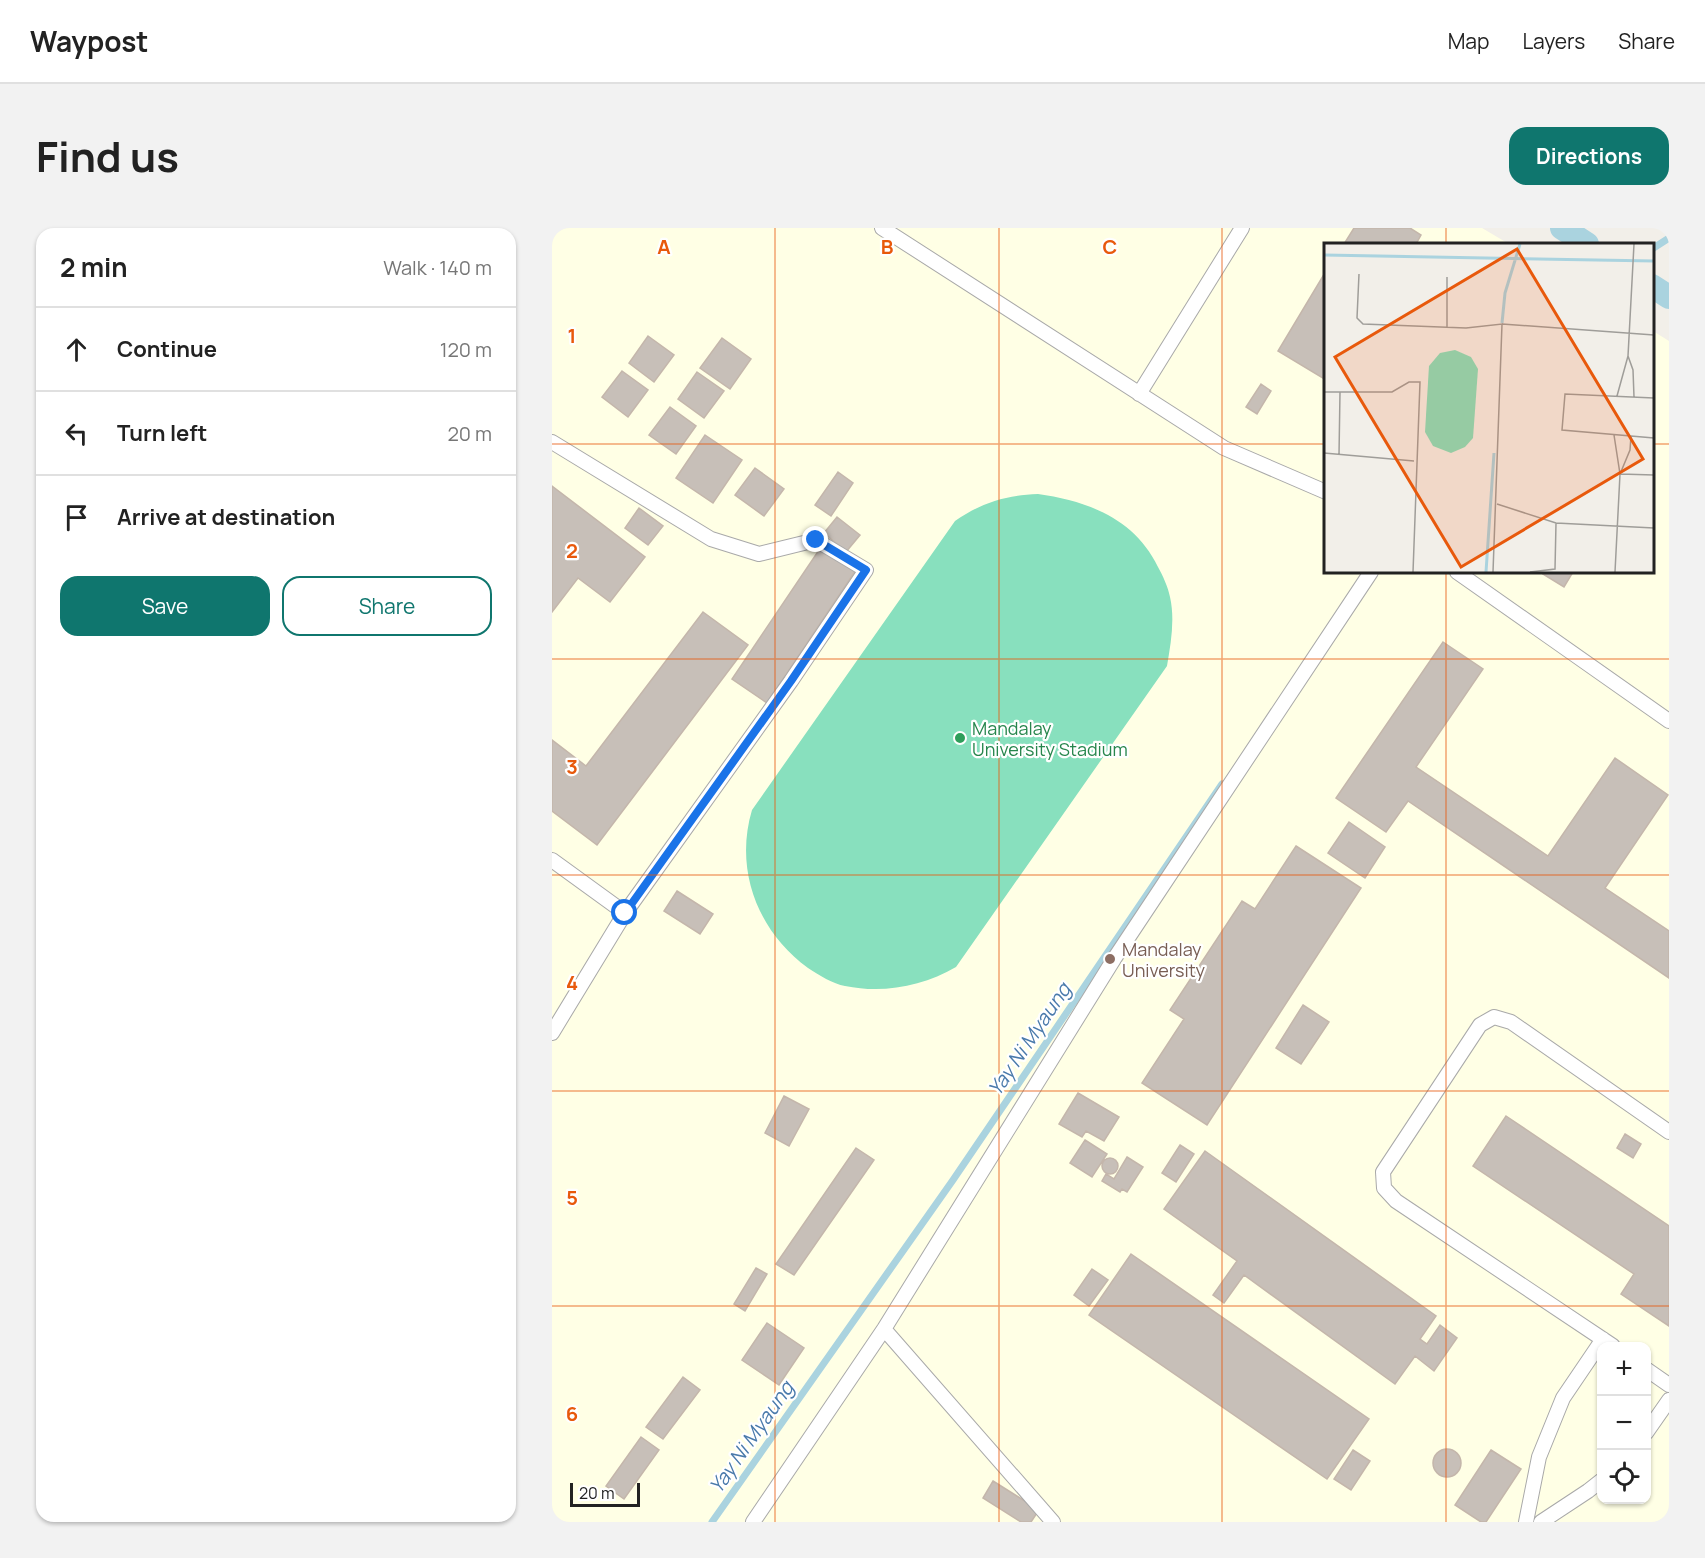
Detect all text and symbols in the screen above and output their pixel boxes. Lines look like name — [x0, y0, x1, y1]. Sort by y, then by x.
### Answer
text: Waypost — [30, 22, 149, 60]
text: Map — [1448, 27, 1489, 55]
text: Layers — [1522, 27, 1585, 55]
text: Share — [1618, 27, 1675, 55]
text: Find us — [36, 127, 179, 185]
button: Directions — [1509, 127, 1669, 185]
text: A — [657, 233, 671, 260]
text: B — [881, 233, 894, 260]
text: C — [1103, 233, 1117, 260]
inset map — [1324, 243, 1654, 573]
text: 2 min — [60, 249, 128, 285]
text: Walk · 140 m — [383, 254, 492, 281]
text: 1 — [568, 322, 576, 349]
icon: ahead — [60, 333, 93, 366]
text: Continue — [117, 334, 217, 364]
text: 120 m — [440, 336, 492, 363]
icon: left — [60, 417, 93, 450]
text: Turn left — [117, 418, 207, 448]
text: 20 m — [447, 420, 492, 447]
icon: arrive — [60, 501, 93, 534]
text: Arrive at destination — [117, 502, 335, 532]
route end — [802, 526, 828, 552]
text: 2 — [566, 537, 578, 564]
button: Save — [60, 576, 270, 636]
button: Share — [282, 576, 492, 636]
place label: Mandalay University Stadium — [972, 716, 1128, 761]
marker: Mandalay University Stadium — [953, 731, 967, 745]
text: 3 — [566, 753, 578, 780]
route start — [611, 899, 637, 925]
place label: Mandalay University — [1122, 937, 1206, 982]
marker: Mandalay University — [1103, 952, 1117, 966]
text: 4 — [566, 969, 578, 996]
water label: Yay Ni Myaung — [981, 976, 1078, 1101]
text: 5 — [566, 1184, 578, 1211]
map controls — [1597, 1342, 1651, 1504]
button: + — [1597, 1342, 1651, 1396]
water label: Yay Ni Myaung — [702, 1374, 801, 1498]
button: − — [1597, 1396, 1651, 1450]
text: 6 — [566, 1400, 578, 1427]
button: locate — [1597, 1450, 1651, 1504]
scale bar — [570, 1480, 640, 1508]
text: 20 m — [579, 1482, 615, 1504]

